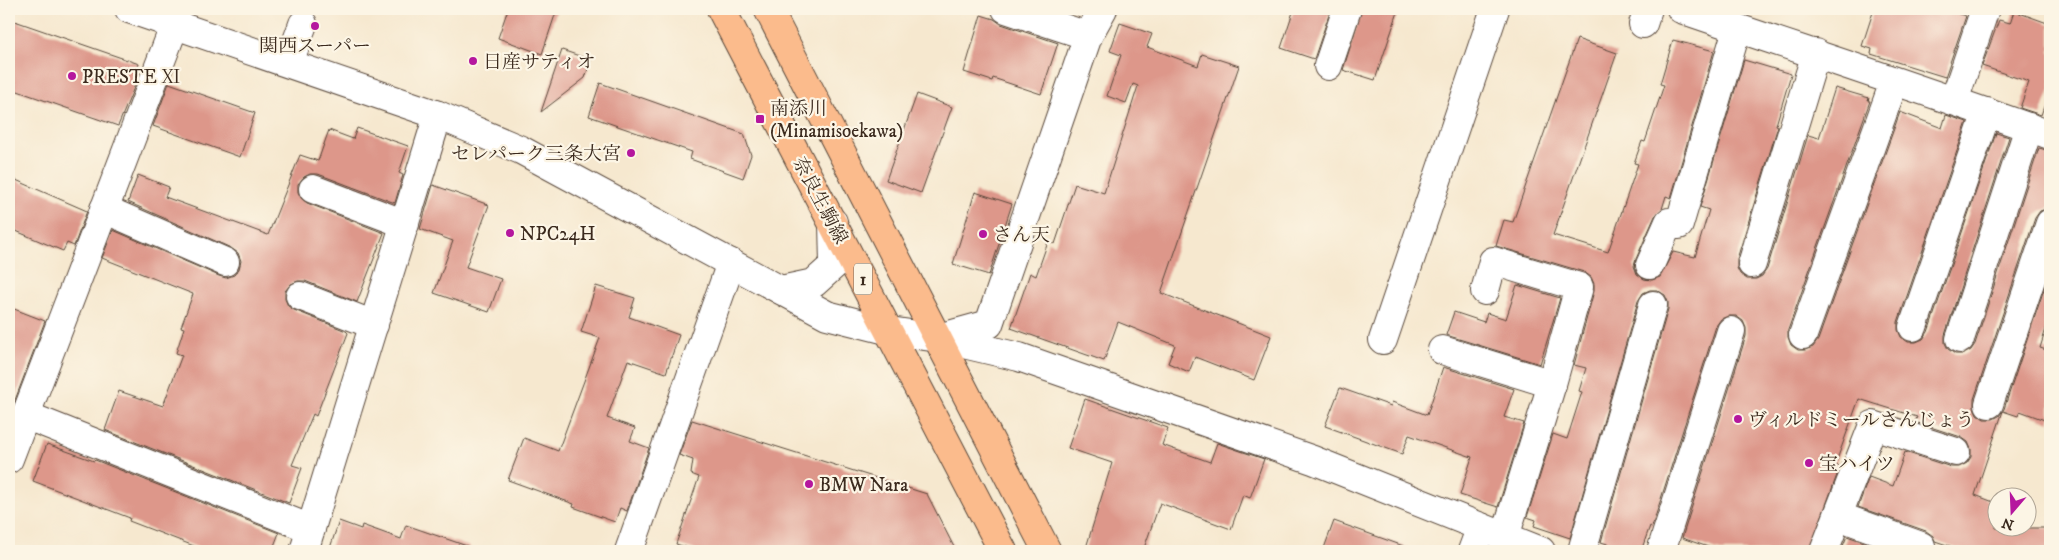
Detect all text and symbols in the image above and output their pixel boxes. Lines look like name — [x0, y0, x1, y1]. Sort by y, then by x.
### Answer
marker: 関西スーパー — [309, 20, 321, 32]
place label: 関西スーパー — [259, 35, 371, 58]
place label: 日産サティオ — [483, 51, 595, 74]
marker: 日産サティオ — [467, 55, 479, 67]
place label: PRESTE Ⅺ — [82, 66, 180, 89]
marker: PRESTE Ⅺ — [66, 70, 78, 82]
place label: 南添川 (Minamisoekawa) — [770, 98, 903, 143]
marker: 南添川 (Minamisoekawa) — [754, 113, 766, 125]
place label: セレパーク三条大宮 — [451, 143, 621, 166]
marker: セレパーク三条大宮 — [625, 147, 637, 159]
street label: 奈良生駒線 — [787, 153, 852, 248]
place label: NPC24H — [520, 223, 596, 246]
place label: さん天 — [993, 224, 1050, 247]
marker: NPC24H — [504, 227, 516, 239]
marker: さん天 — [977, 228, 989, 240]
road number: 1 — [854, 264, 872, 294]
place label: ヴィルドミールさんじょう — [1748, 409, 1974, 432]
marker: ヴィルドミールさんじょう — [1732, 413, 1744, 425]
place label: 宝ハイツ — [1819, 453, 1895, 476]
marker: 宝ハイツ — [1803, 457, 1815, 469]
place label: BMW Nara — [819, 474, 908, 497]
marker: BMW Nara — [803, 478, 815, 490]
north arrow — [1986, 488, 2036, 538]
text: N — [1999, 513, 2016, 534]

